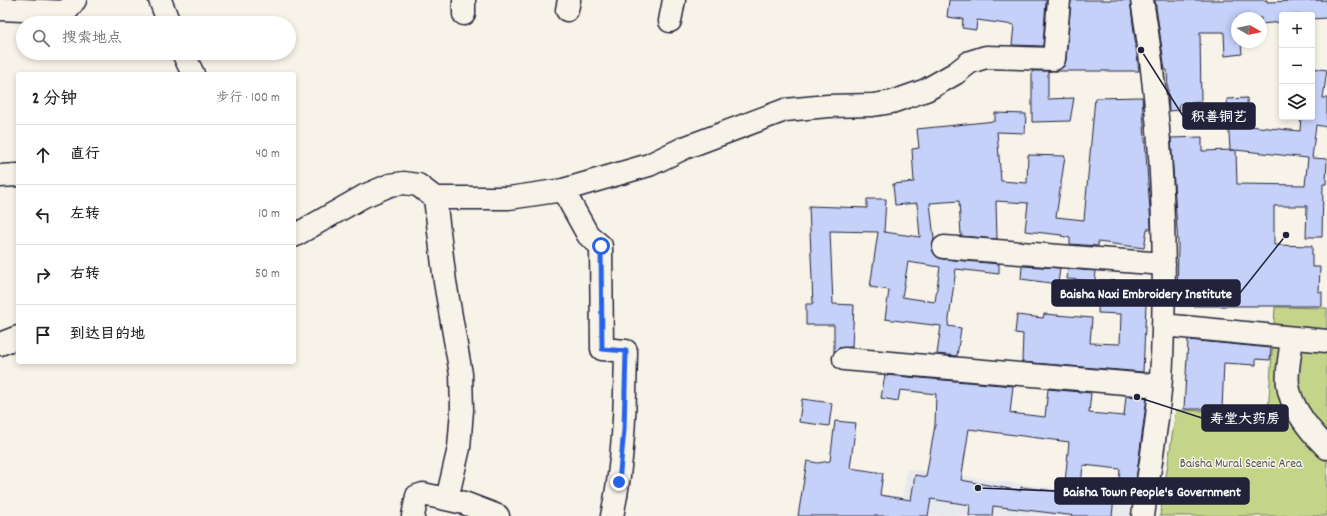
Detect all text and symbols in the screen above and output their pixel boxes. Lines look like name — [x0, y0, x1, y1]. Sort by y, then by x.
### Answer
north arrow — [1231, 12, 1267, 48]
map controls — [1279, 12, 1315, 120]
button: + — [1279, 12, 1315, 48]
search box — [16, 16, 296, 60]
icon: search — [30, 27, 52, 49]
text: 搜索地点 — [62, 28, 122, 50]
button: − — [1279, 48, 1315, 84]
button: layers — [1279, 84, 1315, 120]
text: 2 分钟 — [32, 88, 77, 112]
text: 步行 · 100 m — [216, 89, 280, 108]
callout: 积善铜艺 — [1183, 103, 1255, 129]
text: 积善铜艺 — [1191, 108, 1247, 128]
icon: ahead — [32, 144, 54, 166]
text: 直行 — [70, 144, 100, 166]
text: 40 m — [256, 145, 280, 164]
icon: left — [32, 204, 54, 226]
text: 左转 — [70, 204, 100, 226]
text: 10 m — [258, 205, 280, 224]
route start — [592, 237, 610, 255]
icon: right — [32, 264, 54, 286]
text: 右转 — [70, 264, 100, 286]
text: 50 m — [255, 265, 280, 284]
callout: Baisha Naxi Embroidery Institute — [1052, 280, 1240, 306]
text: Baisha Naxi Embroidery Institute — [1060, 285, 1232, 305]
icon: arrive — [32, 324, 54, 346]
text: 到达目的地 — [70, 324, 145, 346]
callout: 寿堂大药房 — [1202, 405, 1288, 431]
text: 寿堂大药房 — [1210, 410, 1280, 430]
park label: Baisha Mural Scenic Area — [1180, 455, 1303, 474]
route end — [610, 473, 628, 491]
callout: Baisha Town People's Government — [1055, 478, 1249, 504]
text: Baisha Town People's Government — [1063, 483, 1242, 503]

